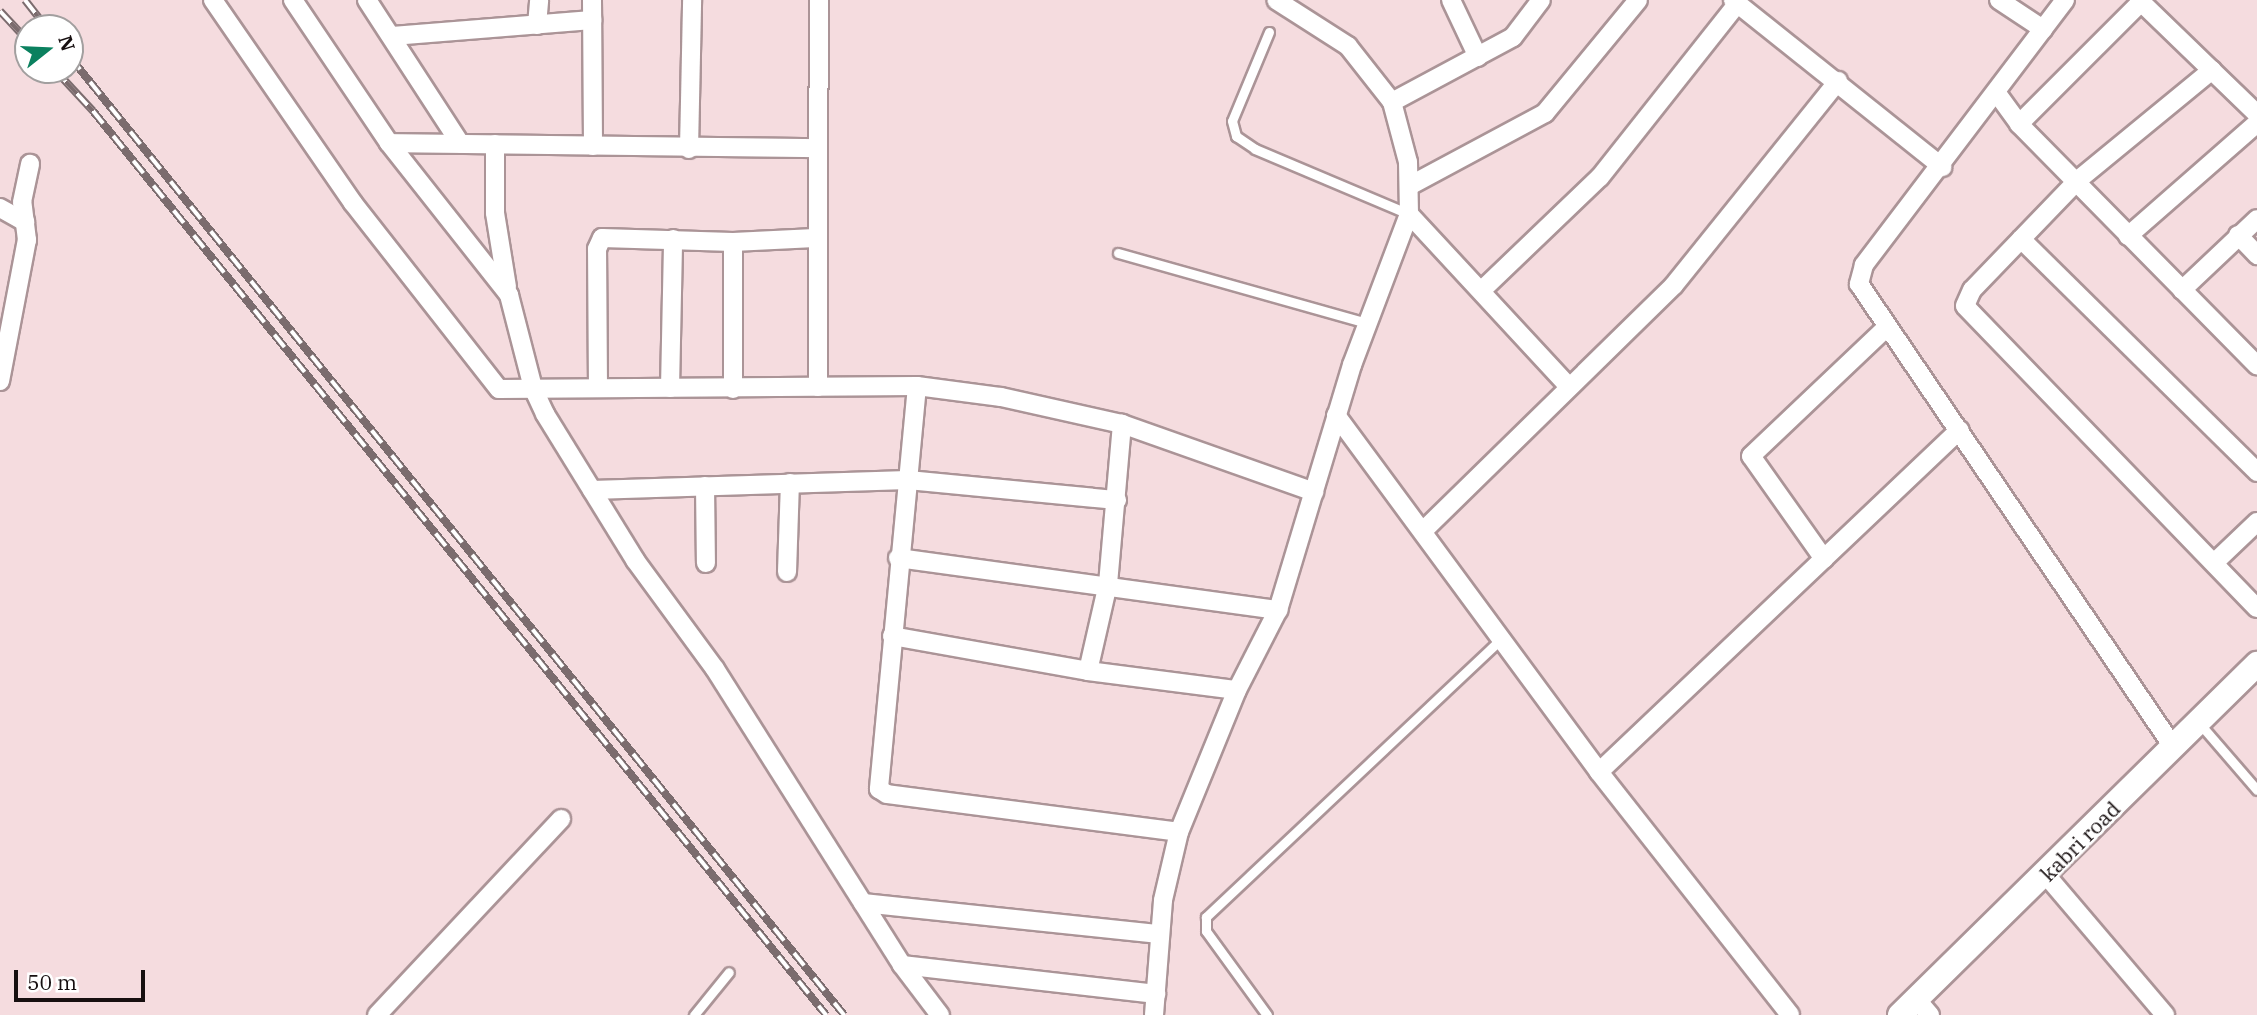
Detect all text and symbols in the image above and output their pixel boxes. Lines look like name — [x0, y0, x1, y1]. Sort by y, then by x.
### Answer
north arrow — [14, 14, 84, 84]
text: N — [53, 32, 81, 54]
street label: kabri road — [2035, 796, 2125, 886]
scale bar — [18, 956, 149, 1000]
text: 50 m — [27, 968, 77, 996]

